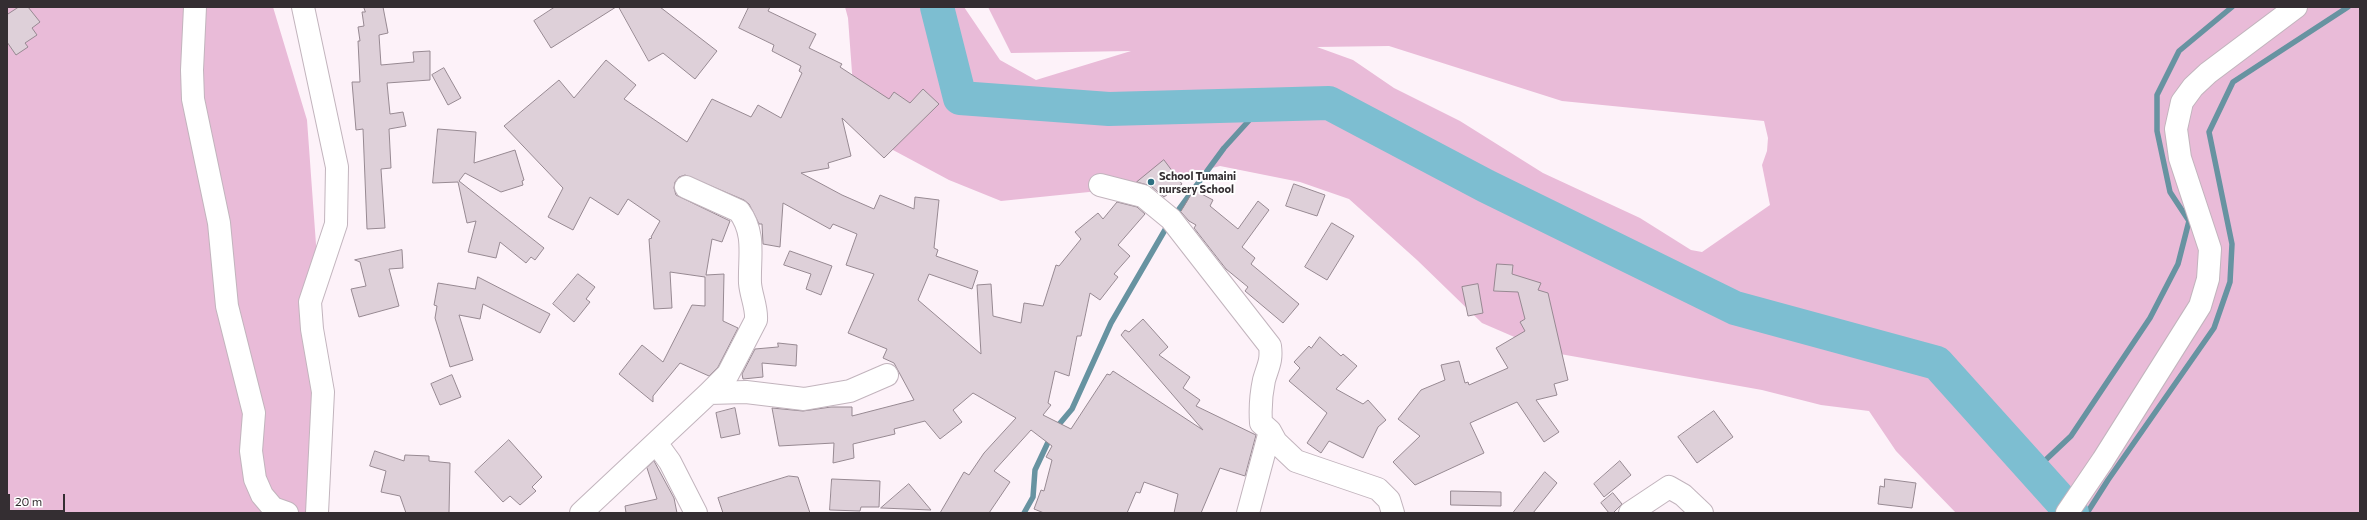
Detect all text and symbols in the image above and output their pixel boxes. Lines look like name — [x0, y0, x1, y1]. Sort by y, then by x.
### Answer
place label: School Tumaini nursery School — [1159, 169, 1236, 195]
marker: School Tumaini nursery School — [1146, 177, 1156, 187]
scale bar — [10, 486, 67, 512]
text: 20 m — [15, 494, 42, 508]

